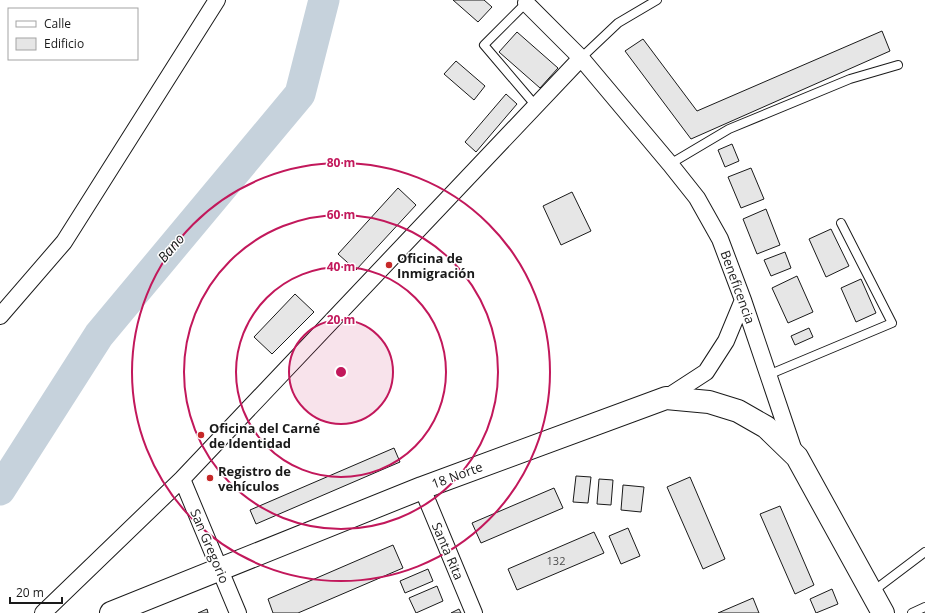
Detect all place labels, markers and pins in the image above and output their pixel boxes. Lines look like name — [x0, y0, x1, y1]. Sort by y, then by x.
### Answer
place label: Oficina de Inmigración — [397, 249, 475, 282]
marker: Oficina de Inmigración — [384, 260, 394, 270]
centre of rings — [334, 365, 348, 379]
place label: Oficina del Carné de Identidad — [209, 419, 321, 452]
marker: Oficina del Carné de Identidad — [196, 430, 206, 440]
place label: Registro de vehículos — [218, 462, 291, 495]
marker: Registro de vehículos — [205, 473, 215, 483]

